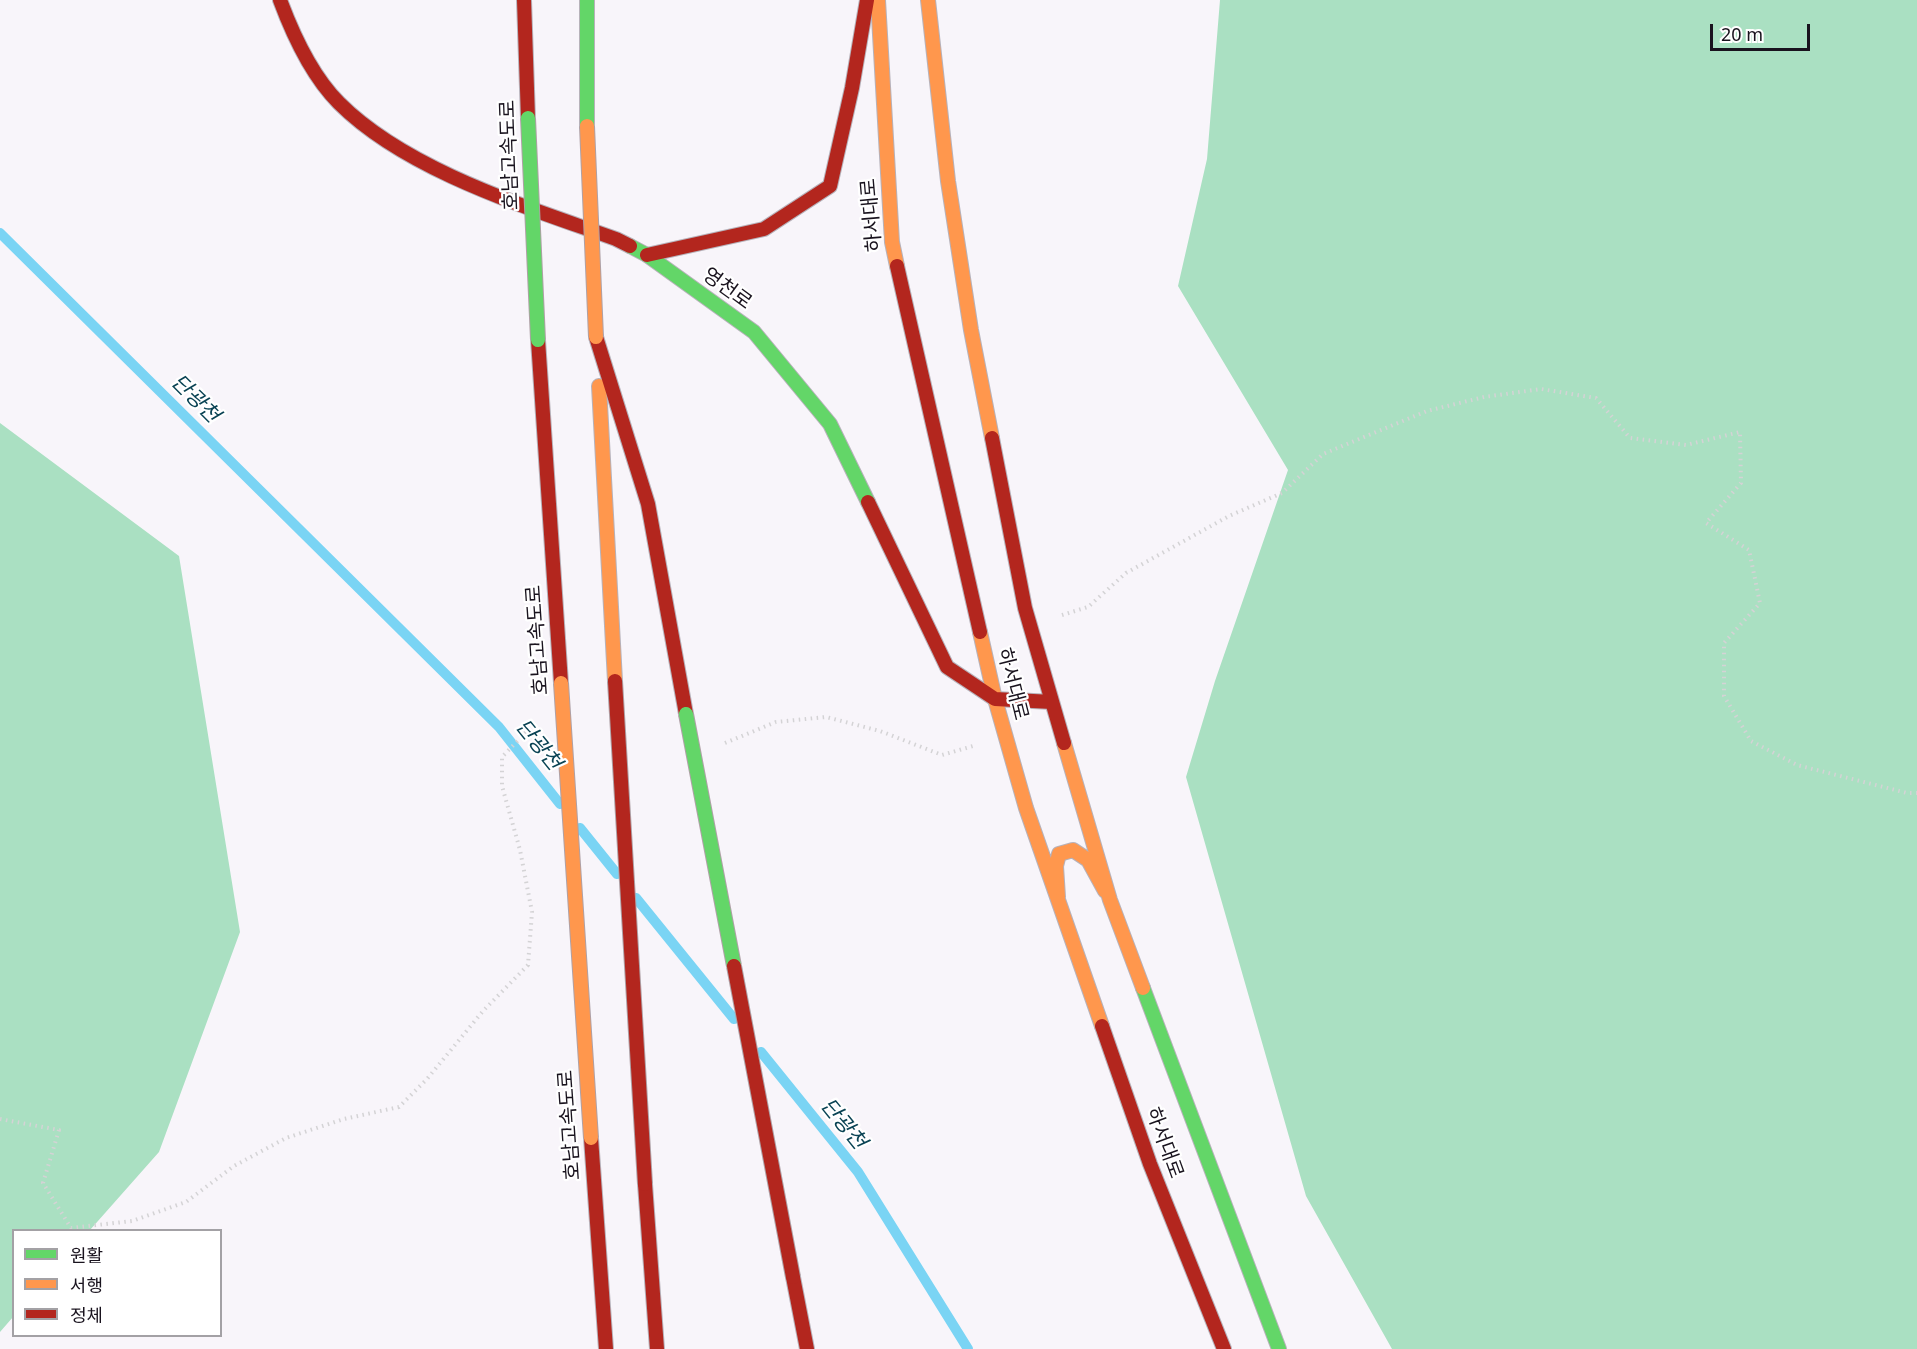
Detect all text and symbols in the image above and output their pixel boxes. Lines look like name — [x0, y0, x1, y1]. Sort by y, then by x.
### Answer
scale bar — [1713, 12, 1814, 50]
text: 20 m — [1721, 22, 1763, 46]
street label: 호남고속도로 — [496, 99, 524, 211]
street label: 하서대로 — [857, 177, 887, 253]
street label: 영천로 — [698, 263, 756, 315]
water label: 단광천 — [166, 370, 224, 428]
street label: 호남고속도로 — [522, 584, 554, 696]
street label: 하서대로 — [991, 645, 1033, 723]
water label: 단광천 — [510, 715, 566, 775]
street label: 호남고속도로 — [554, 1069, 586, 1181]
water label: 단광천 — [815, 1094, 871, 1154]
street label: 하서대로 — [1140, 1104, 1188, 1182]
legend — [12, 1229, 222, 1337]
text: 원활 — [70, 1243, 103, 1267]
text: 서행 — [70, 1273, 103, 1297]
text: 정체 — [70, 1303, 103, 1327]

